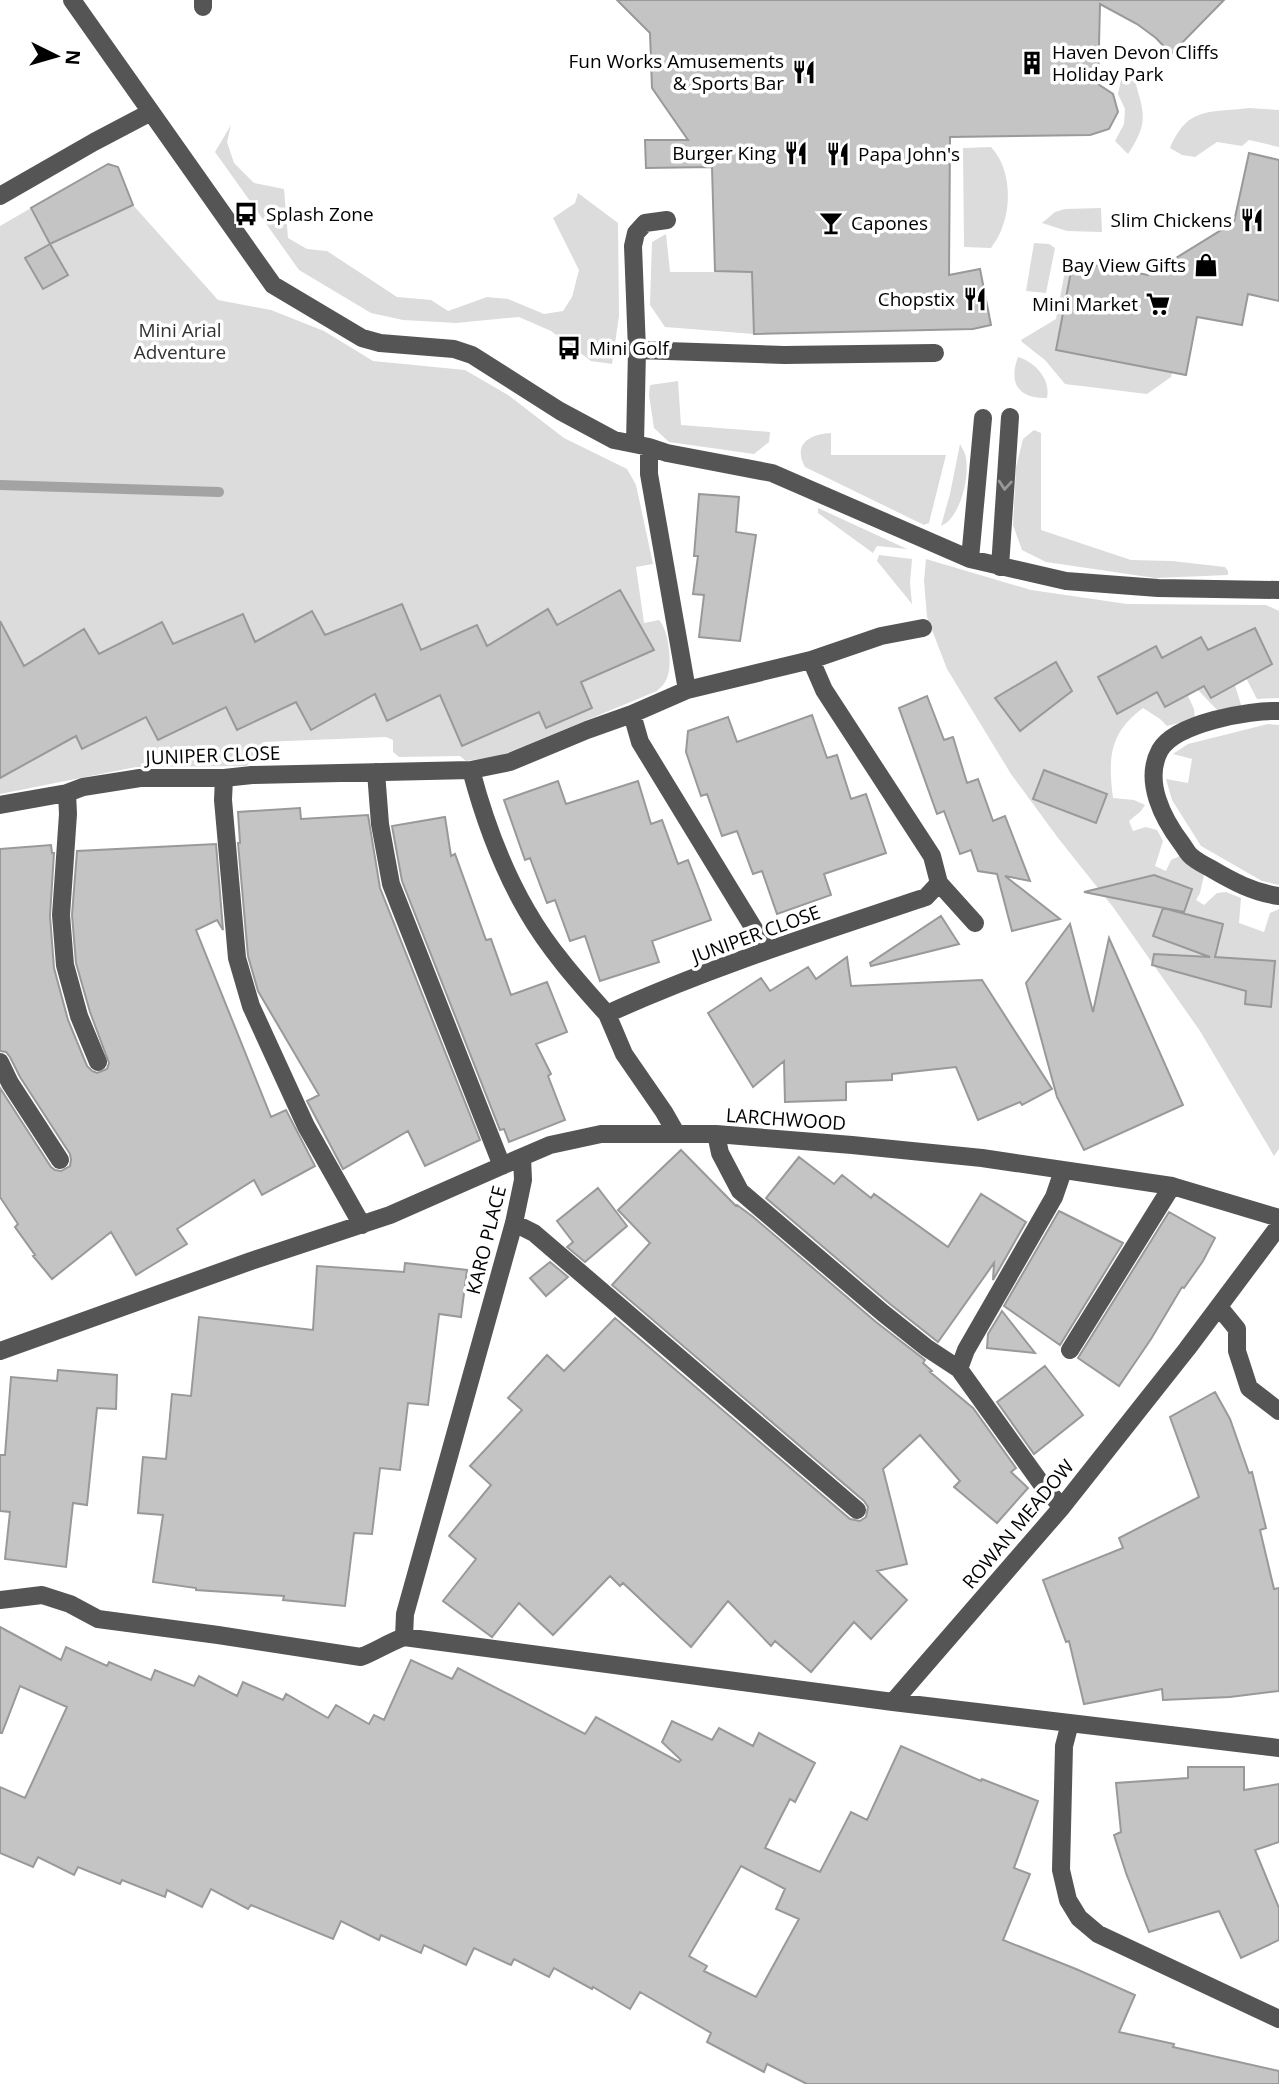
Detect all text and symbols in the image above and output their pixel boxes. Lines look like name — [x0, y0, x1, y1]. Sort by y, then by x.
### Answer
north arrow — [21, 21, 91, 91]
place label: Haven Devon Cliffs Holiday Park — [1052, 39, 1219, 87]
place label: Fun Works Amusements & Sports Bar — [569, 48, 784, 96]
text: N — [59, 49, 87, 66]
building icon: Haven Devon Cliffs Holiday Park — [1018, 49, 1046, 77]
restaurant icon: Fun Works Amusements & Sports Bar — [790, 58, 818, 86]
restaurant icon: Burger King — [782, 139, 810, 167]
place label: Burger King — [672, 140, 776, 166]
restaurant icon: Papa John's — [824, 140, 852, 168]
place label: Papa John's — [858, 141, 960, 167]
bus stop icon: Splash Zone — [232, 200, 260, 228]
place label: Splash Zone — [266, 201, 374, 227]
restaurant icon: Slim Chickens — [1238, 206, 1266, 234]
place label: Slim Chickens — [1111, 207, 1232, 233]
bar icon: Capones — [817, 209, 845, 237]
place label: Capones — [851, 210, 928, 236]
shop icon: Bay View Gifts — [1192, 251, 1220, 279]
place label: Bay View Gifts — [1061, 252, 1186, 278]
restaurant icon: Chopstix — [961, 285, 989, 313]
place label: Chopstix — [878, 286, 955, 312]
supermarket icon: Mini Market — [1144, 290, 1172, 318]
place label: Mini Market — [1032, 291, 1138, 317]
park label: Mini Arial Adventure — [134, 317, 226, 365]
bus stop icon: Mini Golf — [555, 334, 583, 362]
place label: Mini Golf — [589, 335, 670, 361]
one-way arrow — [998, 480, 1013, 491]
street label: JUNIPER CLOSE — [143, 740, 281, 770]
street label: JUNIPER CLOSE — [686, 899, 824, 970]
street label: LARCHWOOD — [725, 1102, 847, 1136]
street label: KARO PLACE — [460, 1183, 512, 1297]
street label: ROWAN MEADOW — [956, 1454, 1080, 1594]

